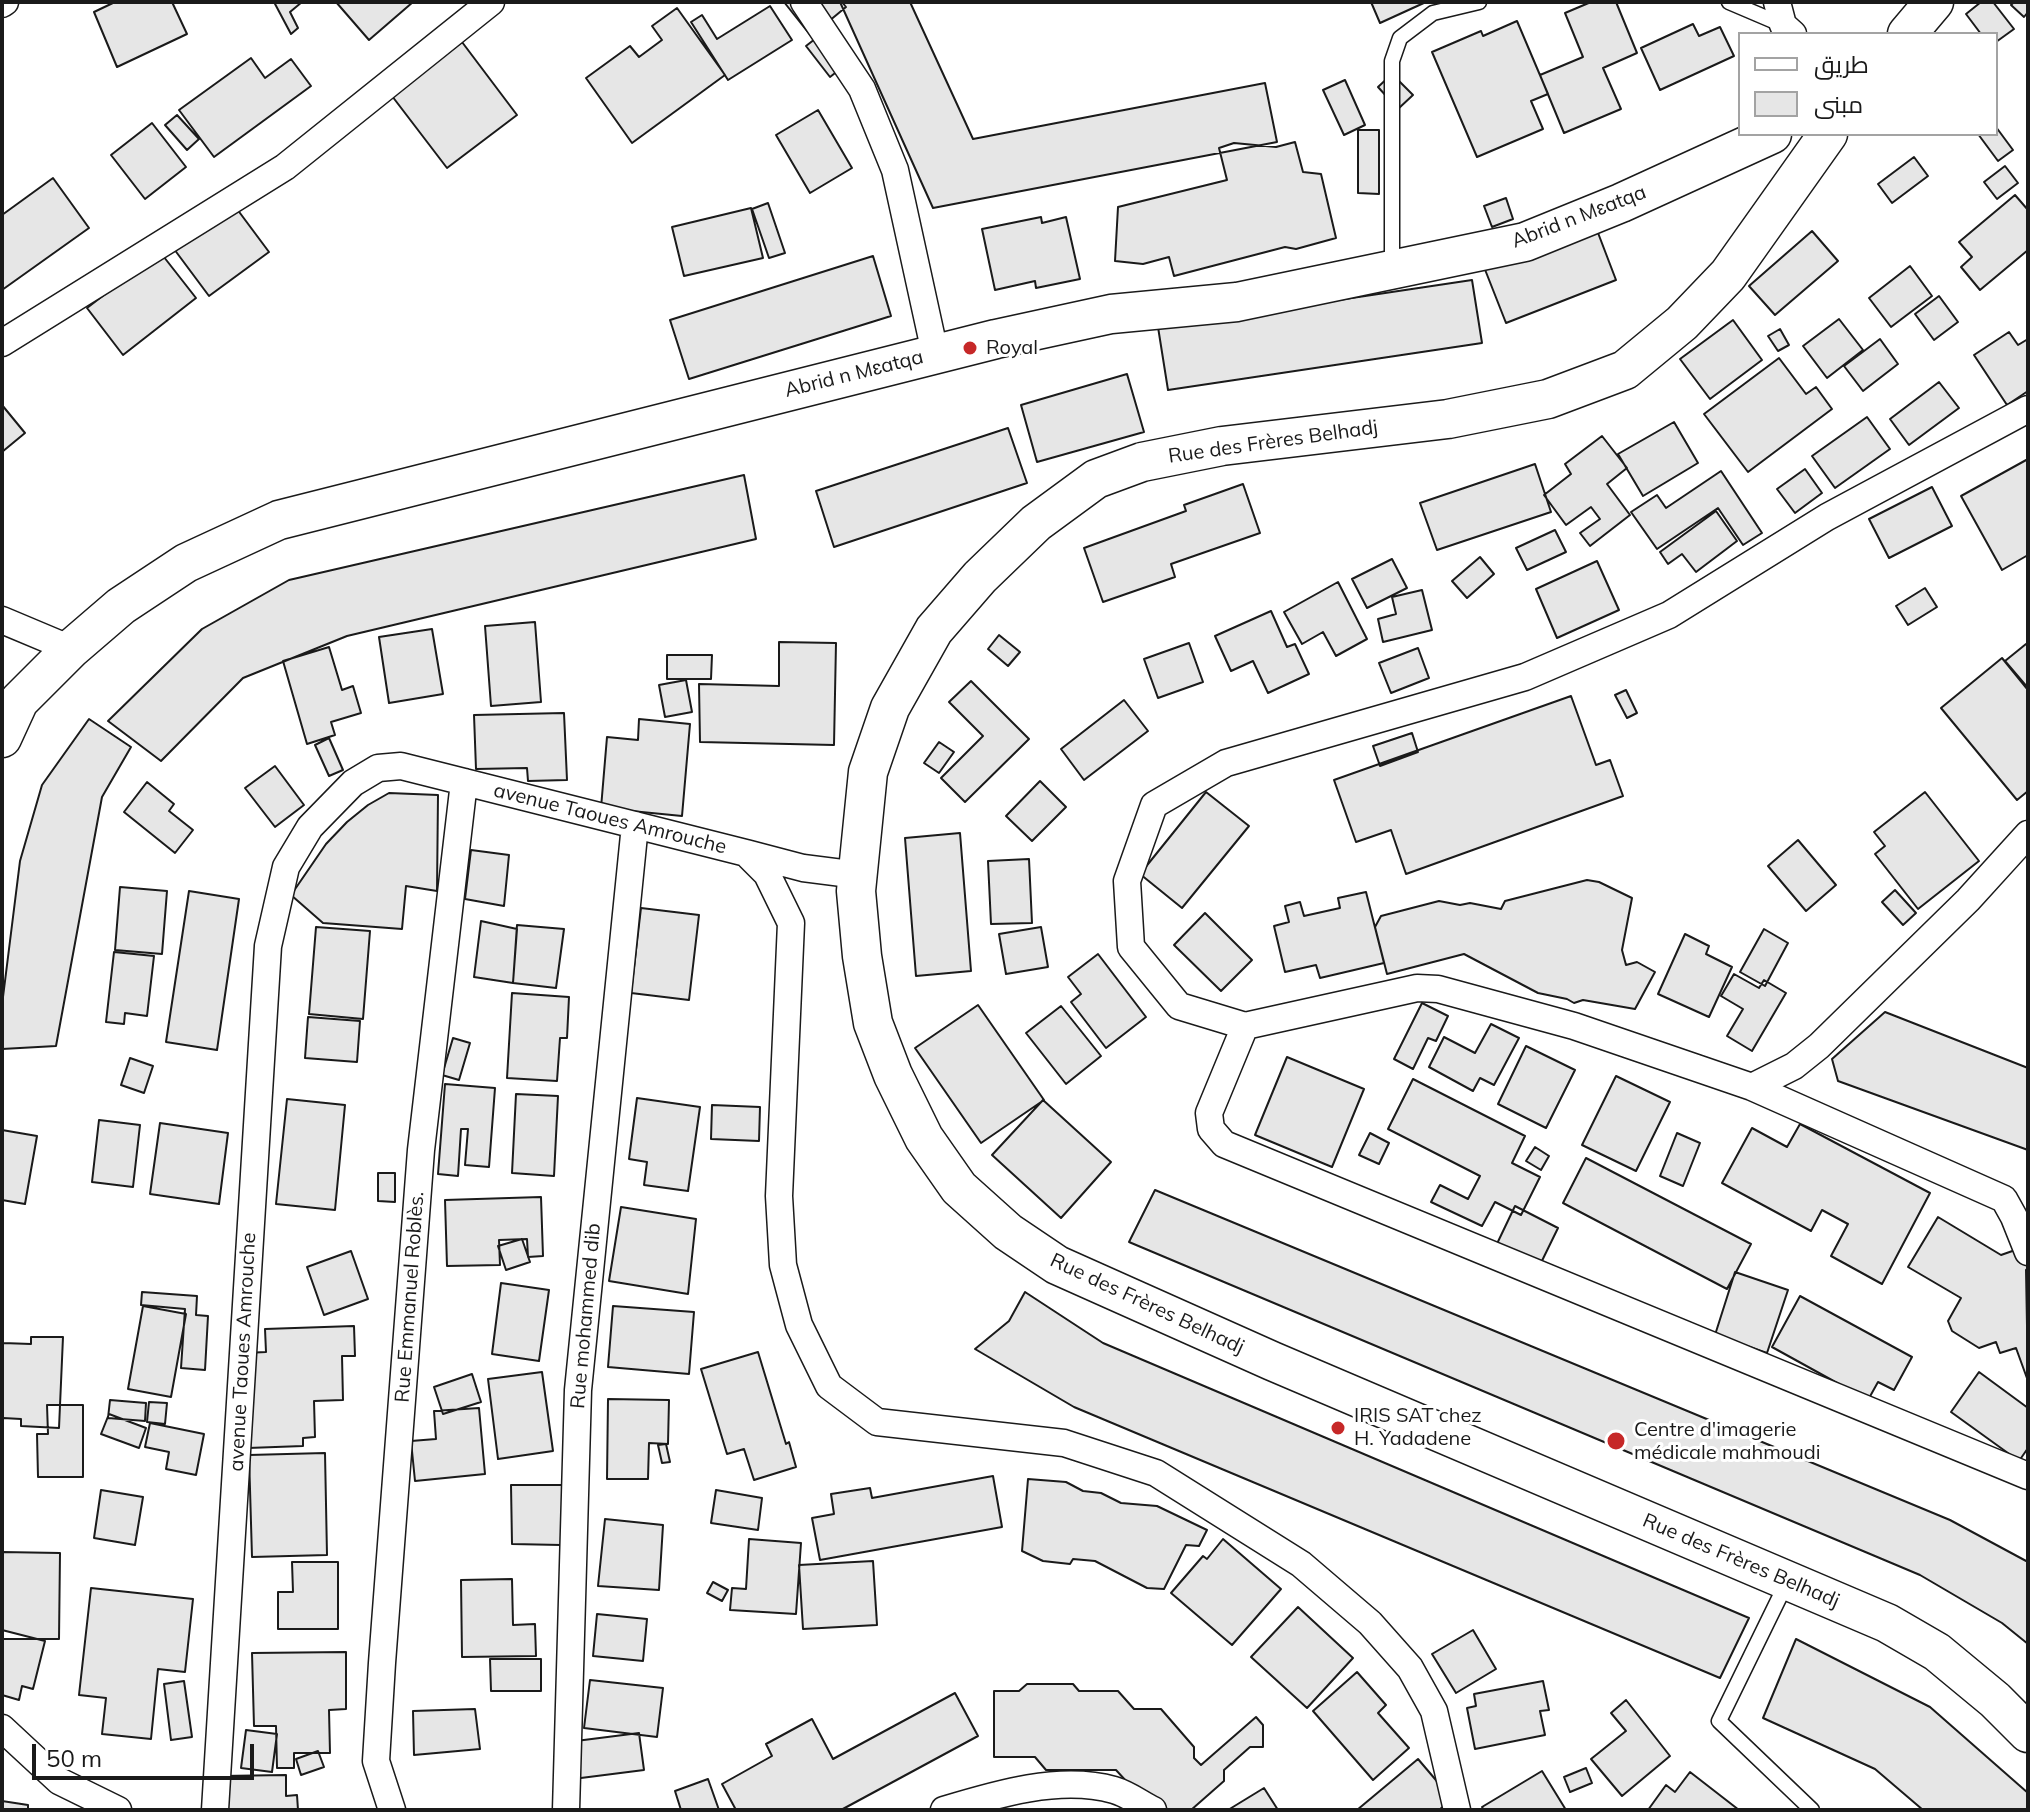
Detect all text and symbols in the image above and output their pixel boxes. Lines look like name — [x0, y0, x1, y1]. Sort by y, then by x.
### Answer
legend — [1738, 32, 1998, 136]
text: طريق — [1814, 49, 1869, 79]
text: مبنى — [1814, 89, 1863, 119]
street label: Abrid n Mɛatqa — [1508, 180, 1650, 254]
place label: Royal — [986, 336, 1038, 360]
marker: Royal — [961, 339, 979, 357]
street label: Abrid n Mɛatqa — [782, 345, 926, 403]
street label: Rue des Frères Belhadj — [1167, 415, 1379, 469]
street label: avenue Taoues Amrouche — [491, 778, 729, 860]
street label: Rue Emmanuel Roblès. — [391, 1191, 429, 1403]
street label: Rue mohammed dib — [566, 1222, 606, 1410]
street label: avenue Taoues Amrouche — [225, 1232, 261, 1472]
street label: Rue des Frères Belhadj — [1046, 1248, 1248, 1360]
place label: IRIS SAT chez H. Yadadene — [1354, 1404, 1482, 1451]
place label: Centre d'imagerie médicale mahmoudi — [1634, 1418, 1820, 1465]
marker: IRIS SAT chez H. Yadadene — [1329, 1419, 1347, 1437]
marker: Centre d'imagerie médicale mahmoudi — [1605, 1430, 1627, 1452]
street label: Rue des Frères Belhadj — [1639, 1509, 1843, 1613]
scale bar — [36, 1728, 258, 1778]
text: 50 m — [46, 1743, 102, 1773]

